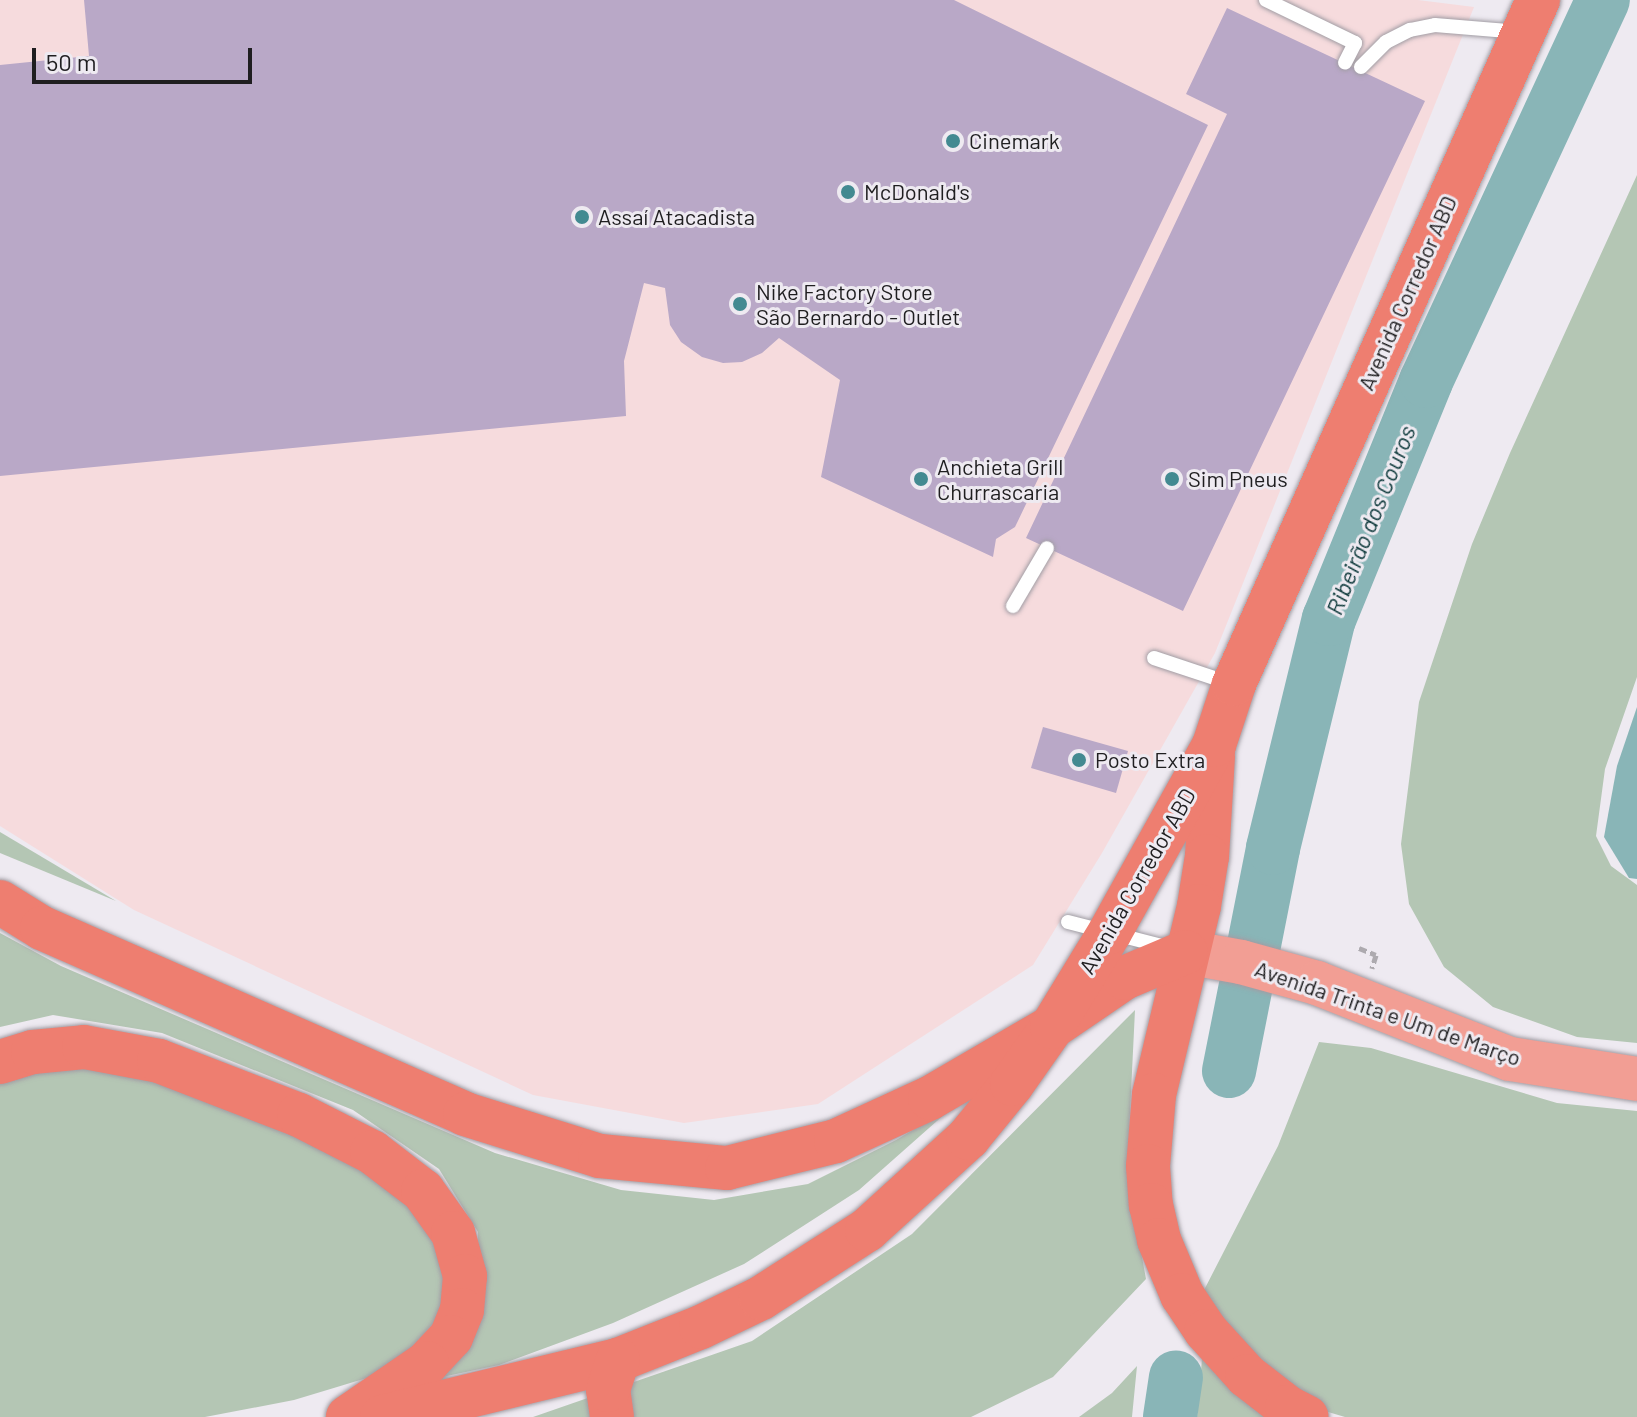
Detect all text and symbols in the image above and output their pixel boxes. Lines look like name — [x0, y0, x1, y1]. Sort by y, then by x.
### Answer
scale bar — [36, 32, 256, 82]
text: 50 m — [46, 47, 97, 76]
place label: Cinemark — [969, 128, 1060, 154]
marker: Cinemark — [944, 132, 962, 150]
place label: McDonald's — [864, 179, 970, 205]
marker: McDonald's — [839, 183, 857, 201]
street label: Avenida Corredor ABD — [1352, 192, 1462, 394]
place label: Assaí Atacadista — [598, 204, 755, 230]
marker: Assaí Atacadista — [573, 208, 591, 226]
place label: Nike Factory Store São Bernardo - Outlet — [756, 278, 960, 330]
marker: Nike Factory Store São Bernardo - Outlet — [731, 295, 749, 313]
water label: Ribeirão dos Couros — [1319, 421, 1421, 619]
place label: Anchieta Grill Churrascaria — [937, 453, 1063, 504]
place label: Sim Pneus — [1188, 466, 1288, 492]
marker: Anchieta Grill Churrascaria — [912, 470, 930, 488]
marker: Sim Pneus — [1163, 470, 1181, 488]
place label: Posto Extra — [1095, 747, 1205, 773]
marker: Posto Extra — [1070, 751, 1088, 769]
street label: Avenida Corredor ABD — [1073, 784, 1201, 978]
street label: Avenida Trinta e Um de Março — [1252, 955, 1524, 1071]

